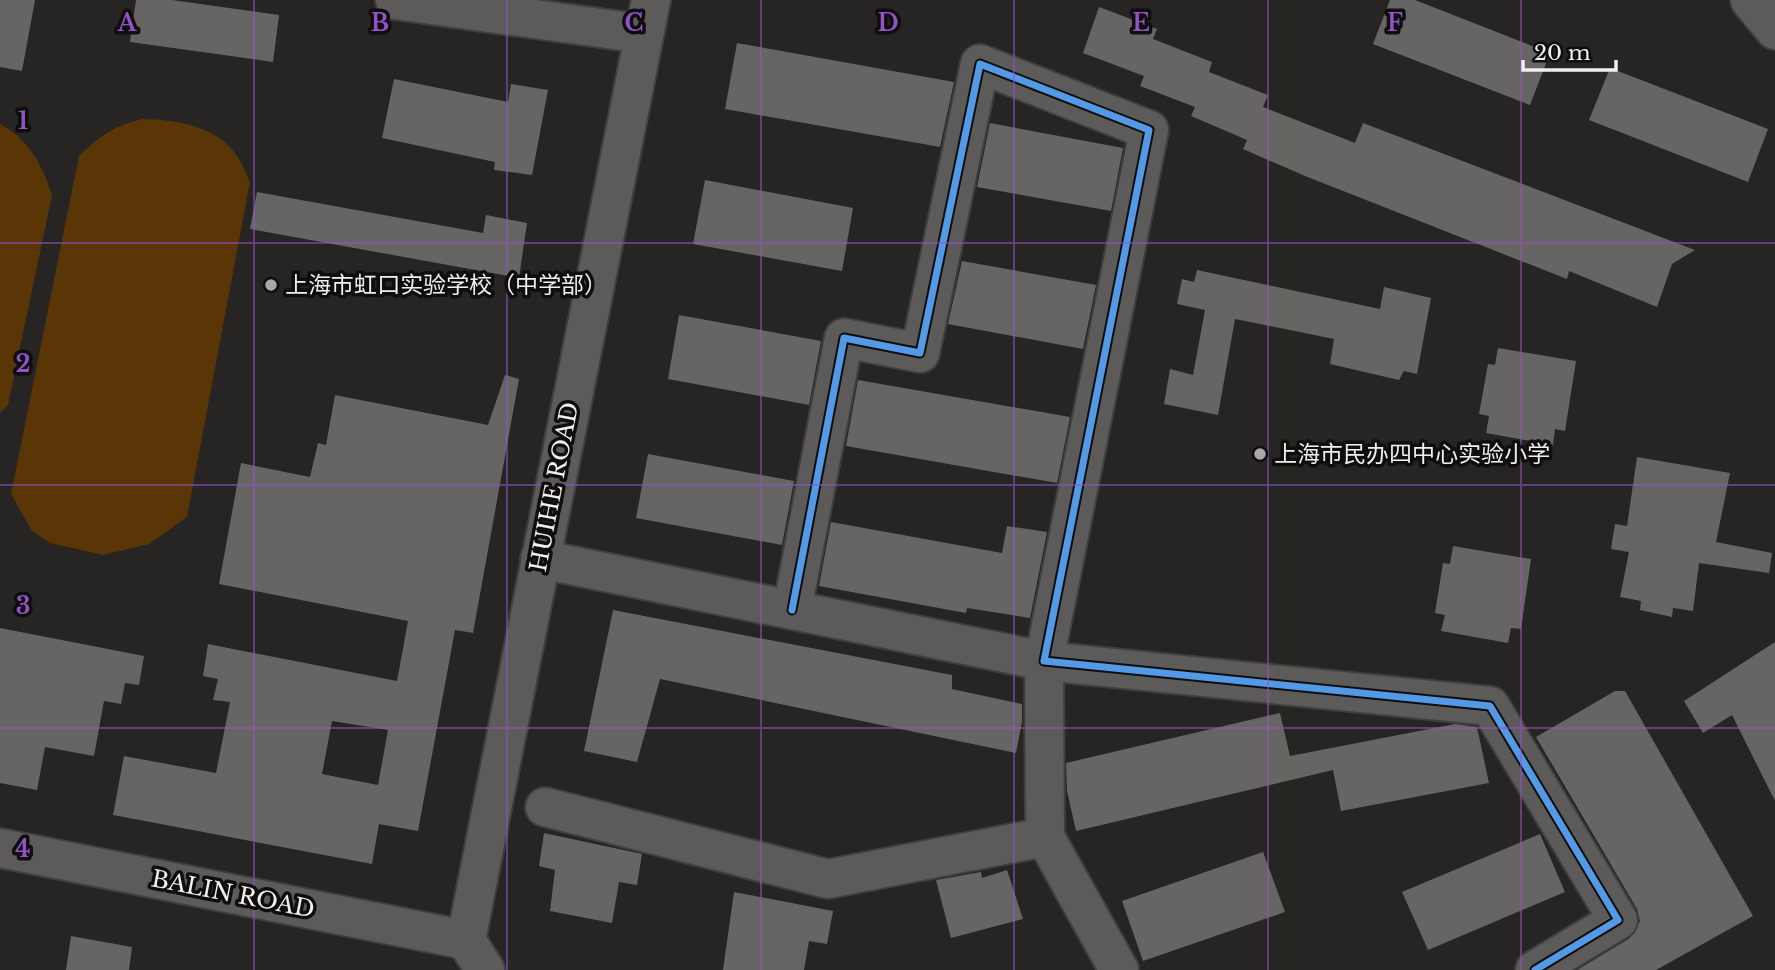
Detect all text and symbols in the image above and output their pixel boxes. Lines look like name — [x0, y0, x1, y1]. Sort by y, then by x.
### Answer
text: A — [117, 9, 138, 37]
text: B — [371, 9, 389, 37]
text: C — [625, 9, 643, 37]
text: D — [877, 9, 899, 37]
text: E — [1132, 9, 1150, 37]
text: F — [1387, 9, 1403, 37]
scale bar — [1523, 28, 1616, 72]
text: 20 m — [1534, 40, 1591, 66]
text: 1 — [18, 107, 28, 135]
place label: 上海市虹口实验学校（中学部） — [285, 271, 607, 299]
marker: 上海市虹口实验学校（中学部） — [263, 277, 279, 293]
text: 2 — [16, 350, 30, 378]
street label: HUIHE ROAD — [524, 400, 584, 574]
place label: 上海市民办四中心实验小学 — [1274, 440, 1550, 468]
marker: 上海市民办四中心实验小学 — [1252, 446, 1268, 462]
text: 3 — [16, 592, 30, 620]
text: 4 — [15, 835, 31, 863]
street label: BALIN ROAD — [149, 864, 317, 924]

